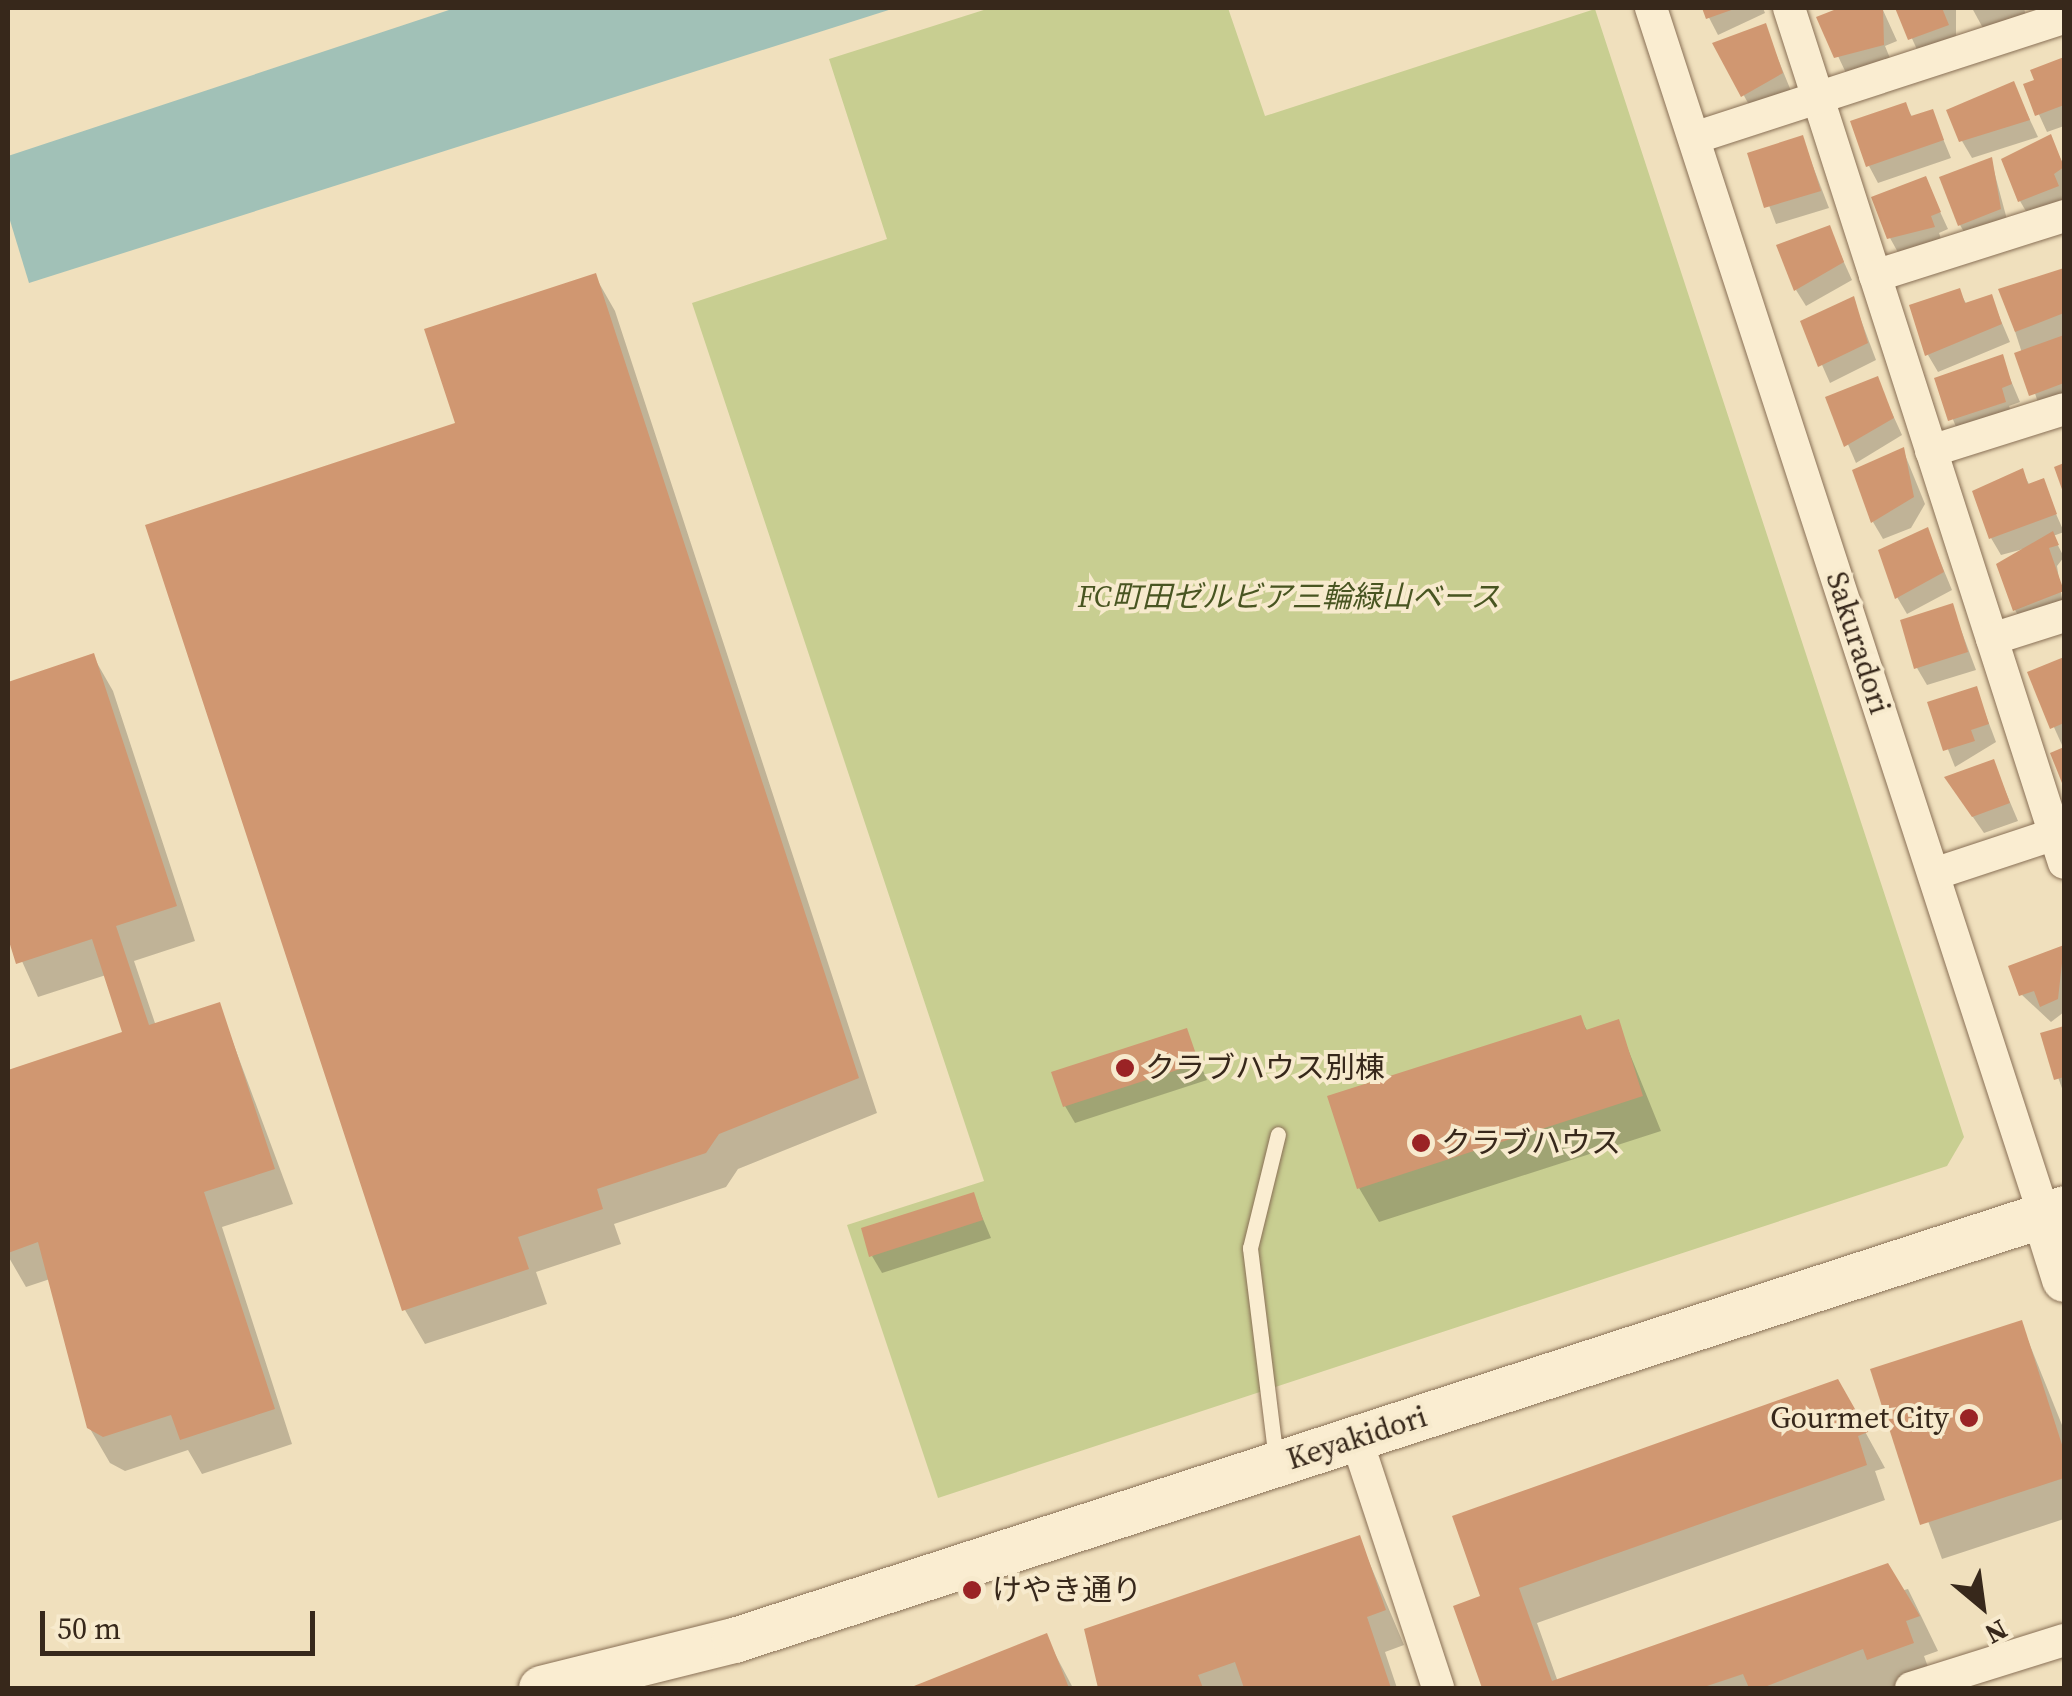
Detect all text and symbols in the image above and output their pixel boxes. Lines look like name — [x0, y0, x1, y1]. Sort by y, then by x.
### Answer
street label: Sakuradori — [1818, 567, 1898, 719]
park label: FC町田ゼルビア三輪緑山ベース — [1077, 579, 1501, 615]
place label: クラブハウス別棟 — [1145, 1050, 1385, 1086]
marker: クラブハウス別棟 — [1114, 1057, 1136, 1079]
place label: クラブハウス — [1441, 1125, 1621, 1161]
marker: クラブハウス — [1410, 1132, 1432, 1154]
street label: Keyakidori — [1282, 1398, 1432, 1478]
place label: Gourmet City — [1770, 1400, 1949, 1436]
marker: Gourmet City — [1958, 1407, 1980, 1429]
north arrow — [1932, 1556, 2032, 1656]
place label: けやき通り — [992, 1572, 1142, 1608]
marker: けやき通り — [961, 1579, 983, 1601]
scale bar — [45, 1591, 320, 1653]
text: 50 m — [57, 1608, 121, 1649]
text: N — [1978, 1611, 2015, 1654]

